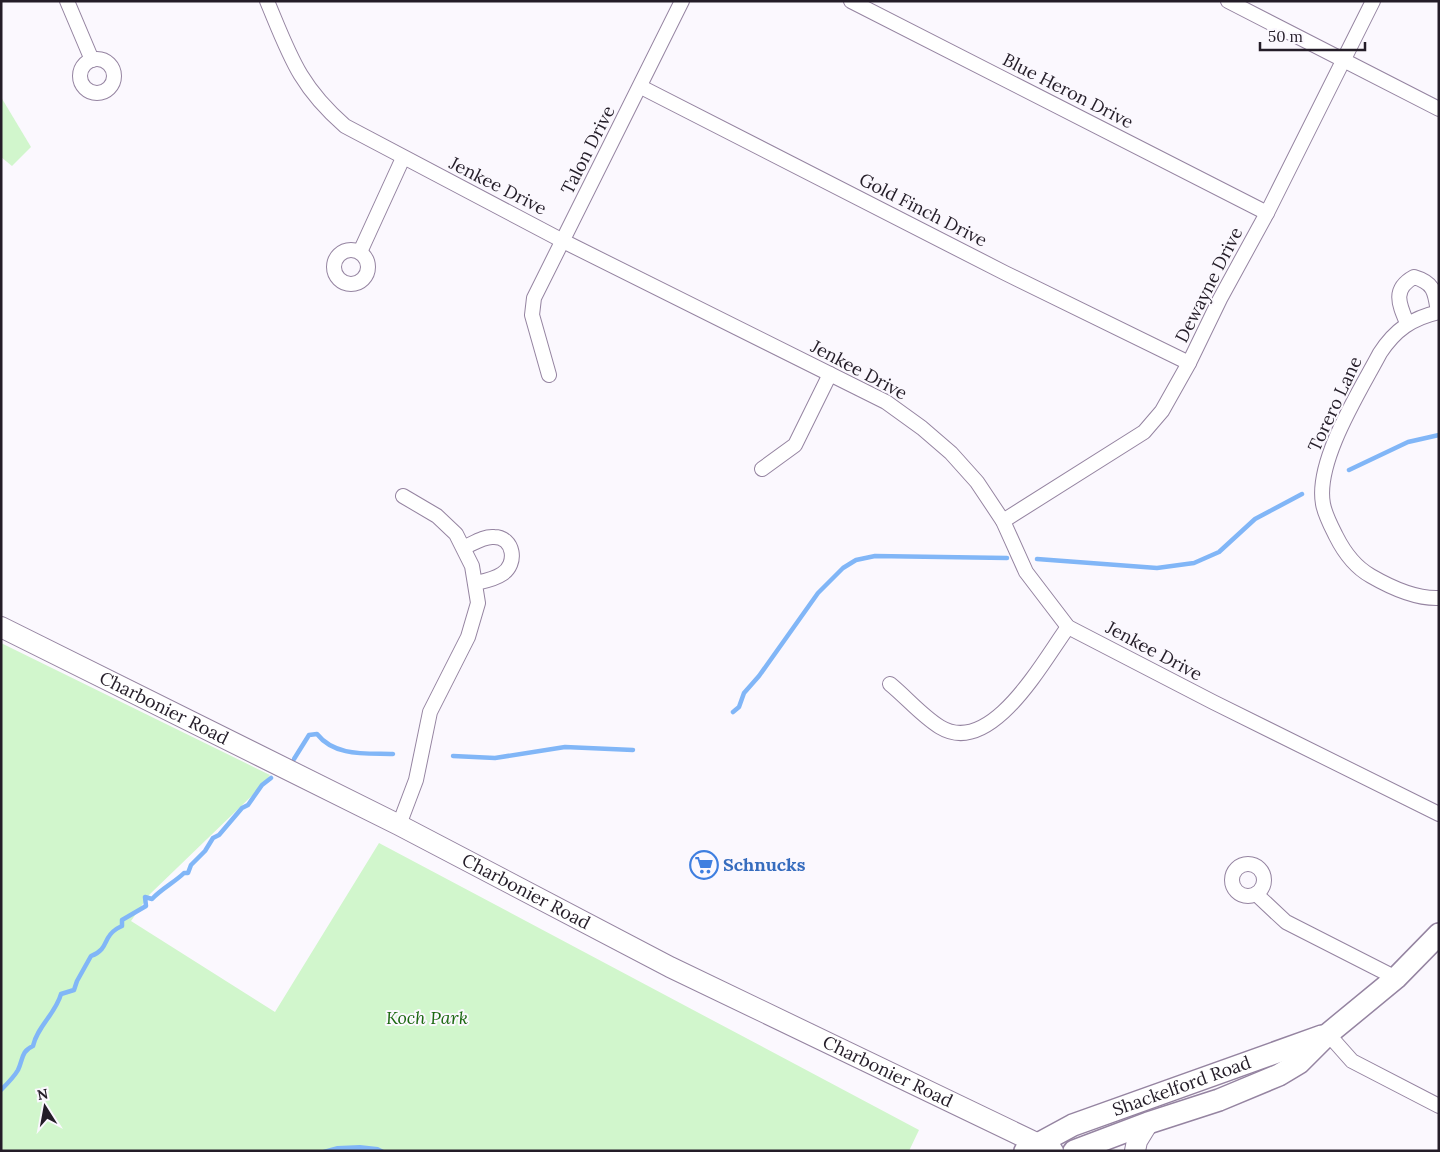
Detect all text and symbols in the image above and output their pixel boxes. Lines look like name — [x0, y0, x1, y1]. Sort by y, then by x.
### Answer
scale bar — [1260, 20, 1365, 52]
text: 50 m — [1268, 27, 1303, 46]
street label: Blue Heron Drive — [999, 48, 1138, 133]
street label: Talon Drive — [555, 101, 620, 198]
street label: Jenkee Drive — [445, 151, 551, 220]
street label: Gold Finch Drive — [855, 167, 991, 252]
street label: Dewayne Drive — [1170, 223, 1248, 346]
street label: Jenkee Drive — [806, 334, 912, 405]
street label: Torero Lane — [1303, 352, 1367, 455]
street label: Jenkee Drive — [1101, 615, 1207, 686]
street label: Charbonier Road — [96, 666, 233, 750]
street label: Charbonier Road — [458, 848, 595, 934]
supermarket icon: Schnucks — [689, 850, 719, 880]
place label: Schnucks — [723, 853, 806, 876]
park label: Koch Park — [386, 1006, 468, 1029]
street label: Charbonier Road — [819, 1030, 957, 1112]
street label: Shackelford Road — [1109, 1050, 1254, 1121]
north arrow — [20, 1082, 70, 1132]
text: N — [35, 1084, 50, 1104]

